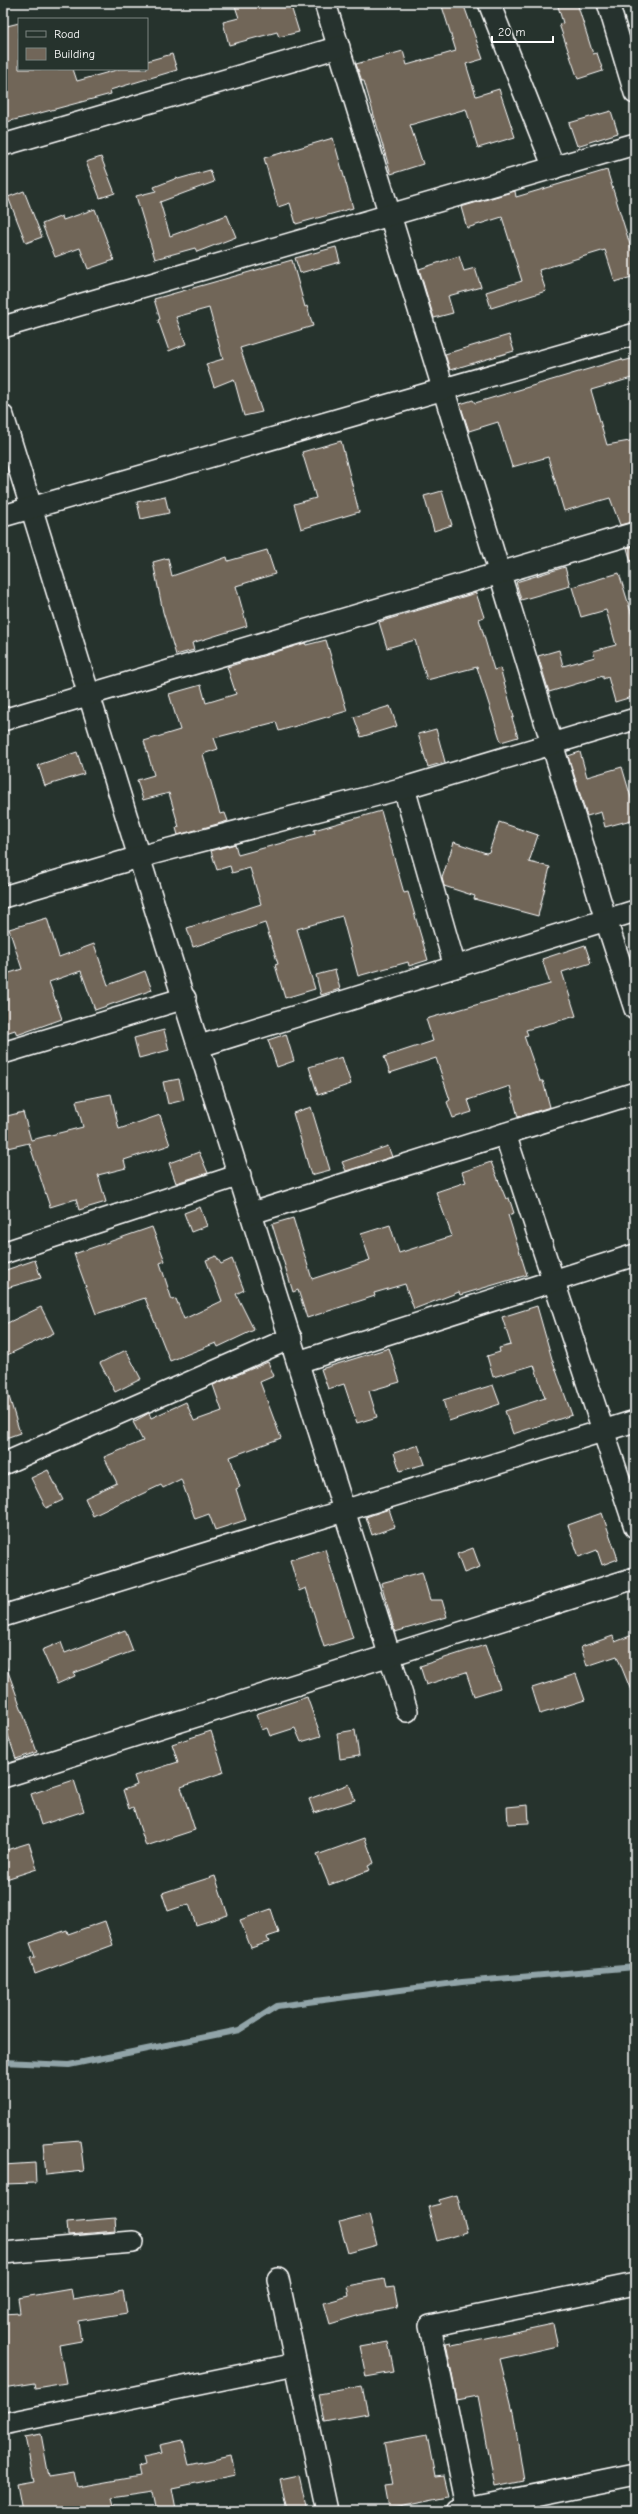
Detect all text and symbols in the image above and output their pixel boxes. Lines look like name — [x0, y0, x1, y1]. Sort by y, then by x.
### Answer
legend — [18, 18, 148, 70]
scale bar — [492, 18, 553, 44]
text: 20 m — [498, 25, 526, 39]
text: Road — [54, 27, 80, 41]
text: Building — [54, 47, 95, 61]

